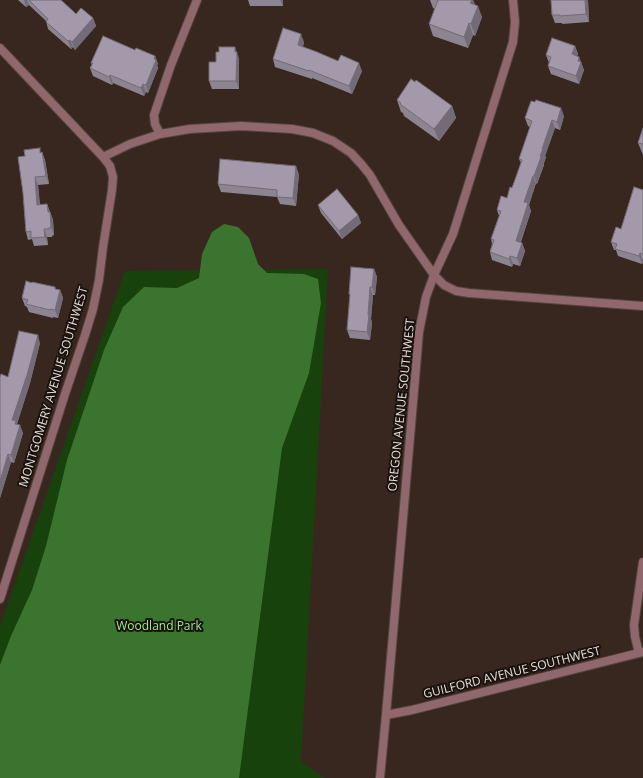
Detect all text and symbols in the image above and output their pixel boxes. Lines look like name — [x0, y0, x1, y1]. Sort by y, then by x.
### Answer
street label: MONTGOMERY AVENUE SOUTHWEST — [17, 285, 91, 489]
street label: OREGON AVENUE SOUTHWEST — [386, 318, 418, 492]
park label: Woodland Park — [116, 620, 202, 634]
street label: GUILFORD AVENUE SOUTHWEST — [422, 644, 602, 702]

